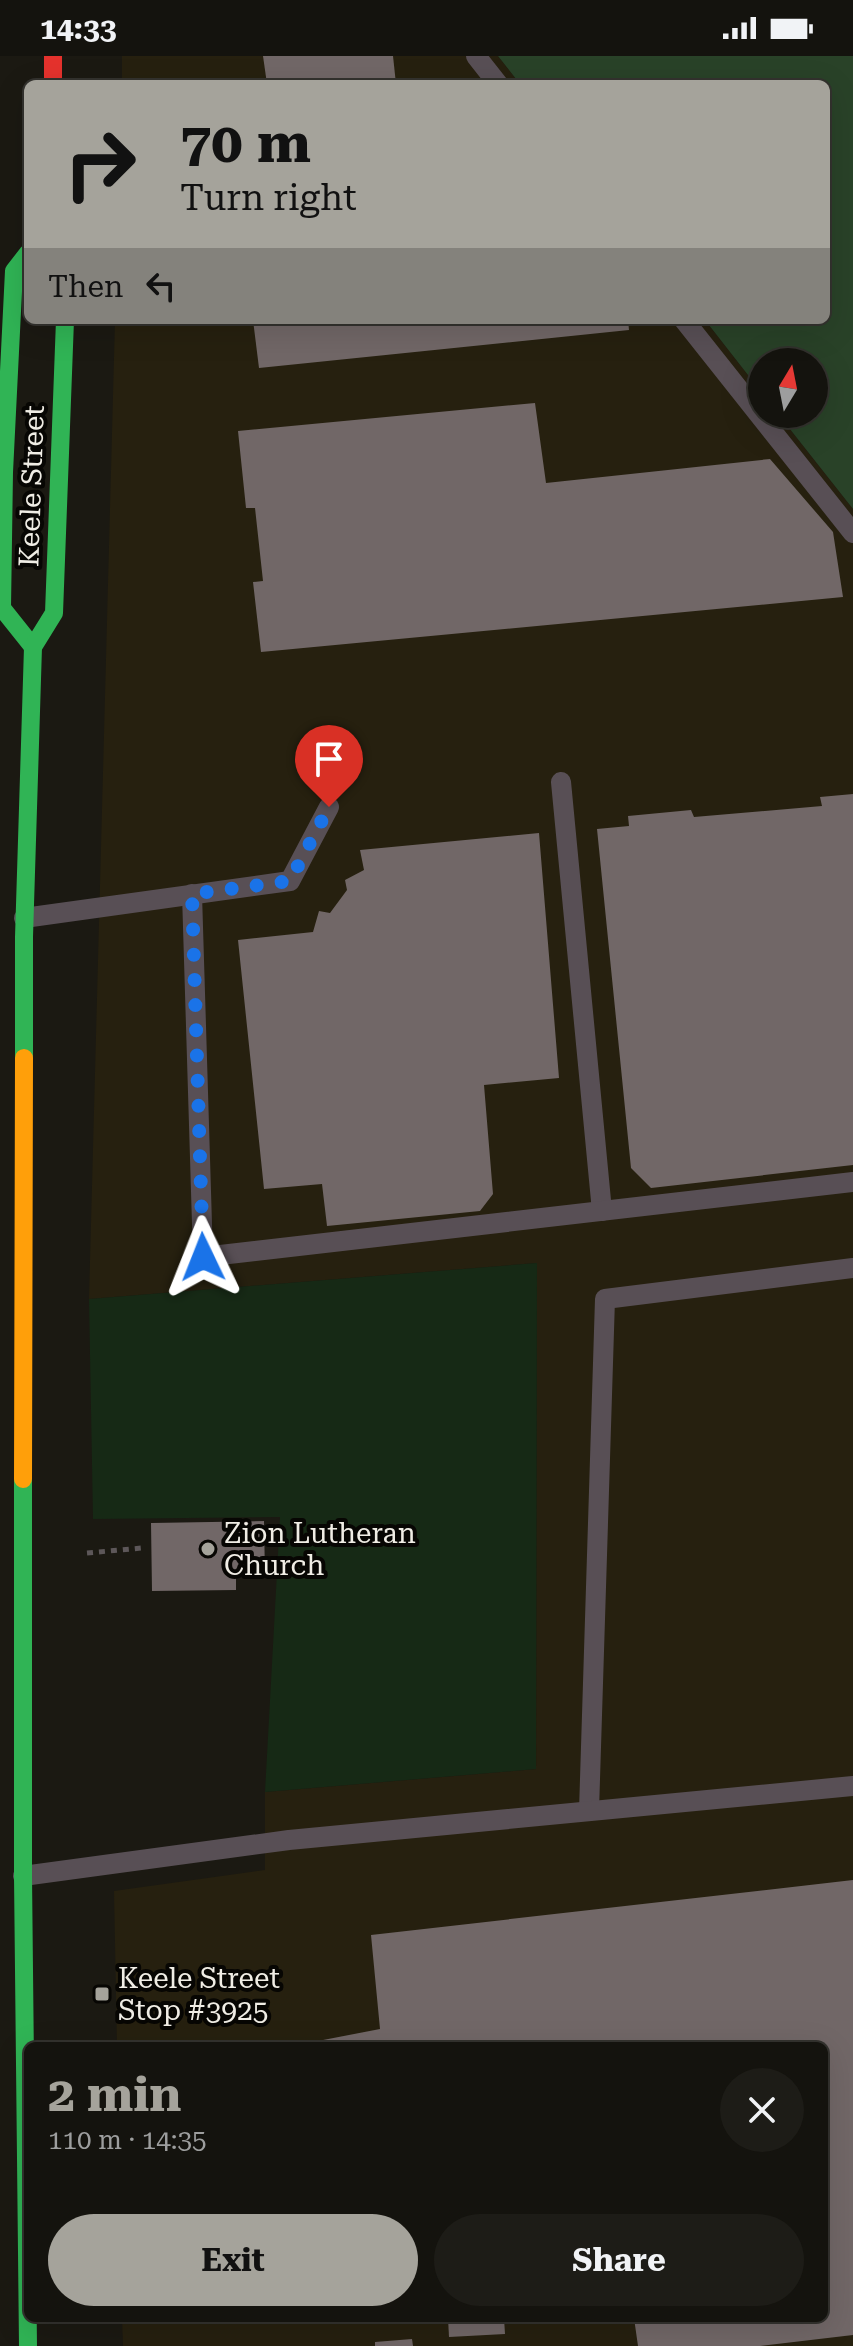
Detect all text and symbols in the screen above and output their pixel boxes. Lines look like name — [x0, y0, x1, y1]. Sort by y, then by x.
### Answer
text: 14:33 — [40, 11, 117, 46]
text: 70 m — [180, 110, 311, 176]
icon: right — [48, 112, 152, 216]
text: Turn right — [180, 177, 357, 219]
icon: left — [139, 264, 183, 308]
text: Then — [48, 269, 123, 304]
north arrow — [748, 348, 828, 428]
map controls — [748, 348, 828, 428]
street label: Keele Street — [12, 405, 51, 567]
pin — [295, 725, 363, 807]
icon: arrive — [307, 737, 351, 781]
position arrow — [161, 1215, 245, 1299]
place label: Zion Lutheran Church — [224, 1517, 416, 1582]
marker: Zion Lutheran Church — [199, 1540, 217, 1558]
place label: Keele Street Stop #3925 — [118, 1962, 280, 2027]
marker: Keele Street Stop #3925 — [93, 1985, 111, 2003]
text: 2 min — [48, 2067, 181, 2123]
button: close — [720, 2068, 804, 2152]
text: 110 m · 14:35 — [48, 2125, 207, 2155]
button: Exit — [48, 2214, 418, 2306]
button: Share — [434, 2214, 804, 2306]

